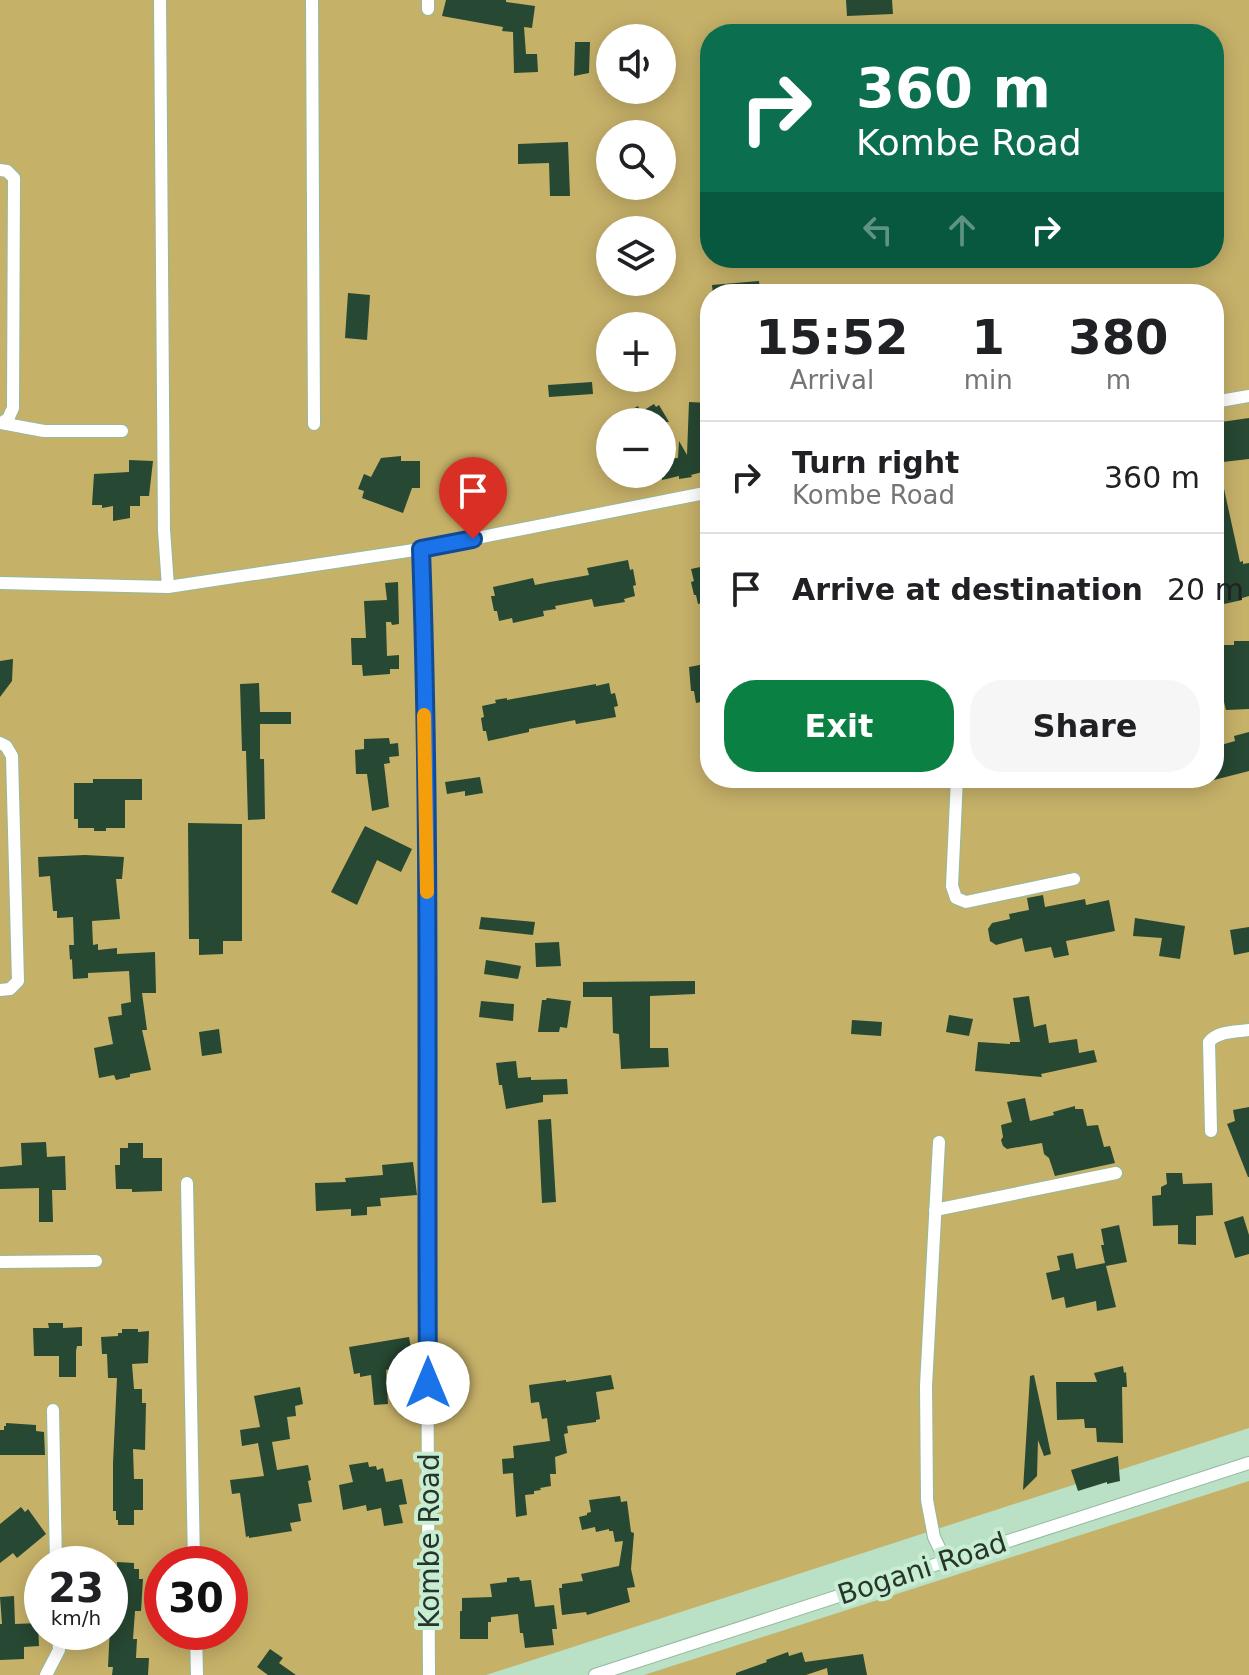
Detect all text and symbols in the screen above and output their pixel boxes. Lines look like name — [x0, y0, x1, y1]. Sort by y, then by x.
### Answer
map controls — [596, 24, 676, 488]
button: sound — [596, 24, 676, 104]
text: 360 m — [856, 55, 1051, 120]
icon: right — [724, 56, 828, 160]
button: search — [596, 120, 676, 200]
text: Kombe Road — [856, 122, 1082, 163]
icon: left — [856, 208, 900, 252]
icon: ahead — [940, 208, 984, 252]
icon: right — [1024, 208, 1068, 252]
button: layers — [596, 216, 676, 296]
text: 15:52 — [755, 309, 908, 365]
text: 1 — [972, 309, 1005, 365]
text: 380 — [1068, 309, 1168, 365]
button: + — [596, 312, 676, 392]
text: Arrival — [790, 365, 874, 395]
text: min — [964, 365, 1013, 395]
text: m — [1106, 365, 1131, 395]
button: − — [596, 408, 676, 488]
text: Turn right — [792, 445, 959, 480]
icon: right — [724, 455, 768, 499]
pin — [439, 457, 507, 539]
text: 360 m — [1104, 460, 1200, 495]
icon: arrive — [451, 469, 495, 513]
text: Kombe Road — [792, 480, 955, 510]
icon: arrive — [724, 567, 768, 611]
text: Arrive at destination — [792, 572, 1143, 607]
text: 20 m — [1167, 572, 1244, 607]
button: Exit — [724, 680, 954, 772]
button: Share — [970, 680, 1200, 772]
position arrow — [386, 1341, 470, 1425]
street label: Kombe Road — [413, 1453, 446, 1629]
street label: Bogani Road — [833, 1526, 1011, 1611]
speed limit sign: 30 — [144, 1546, 248, 1650]
text: 23 — [48, 1565, 104, 1611]
text: km/h — [51, 1606, 101, 1630]

